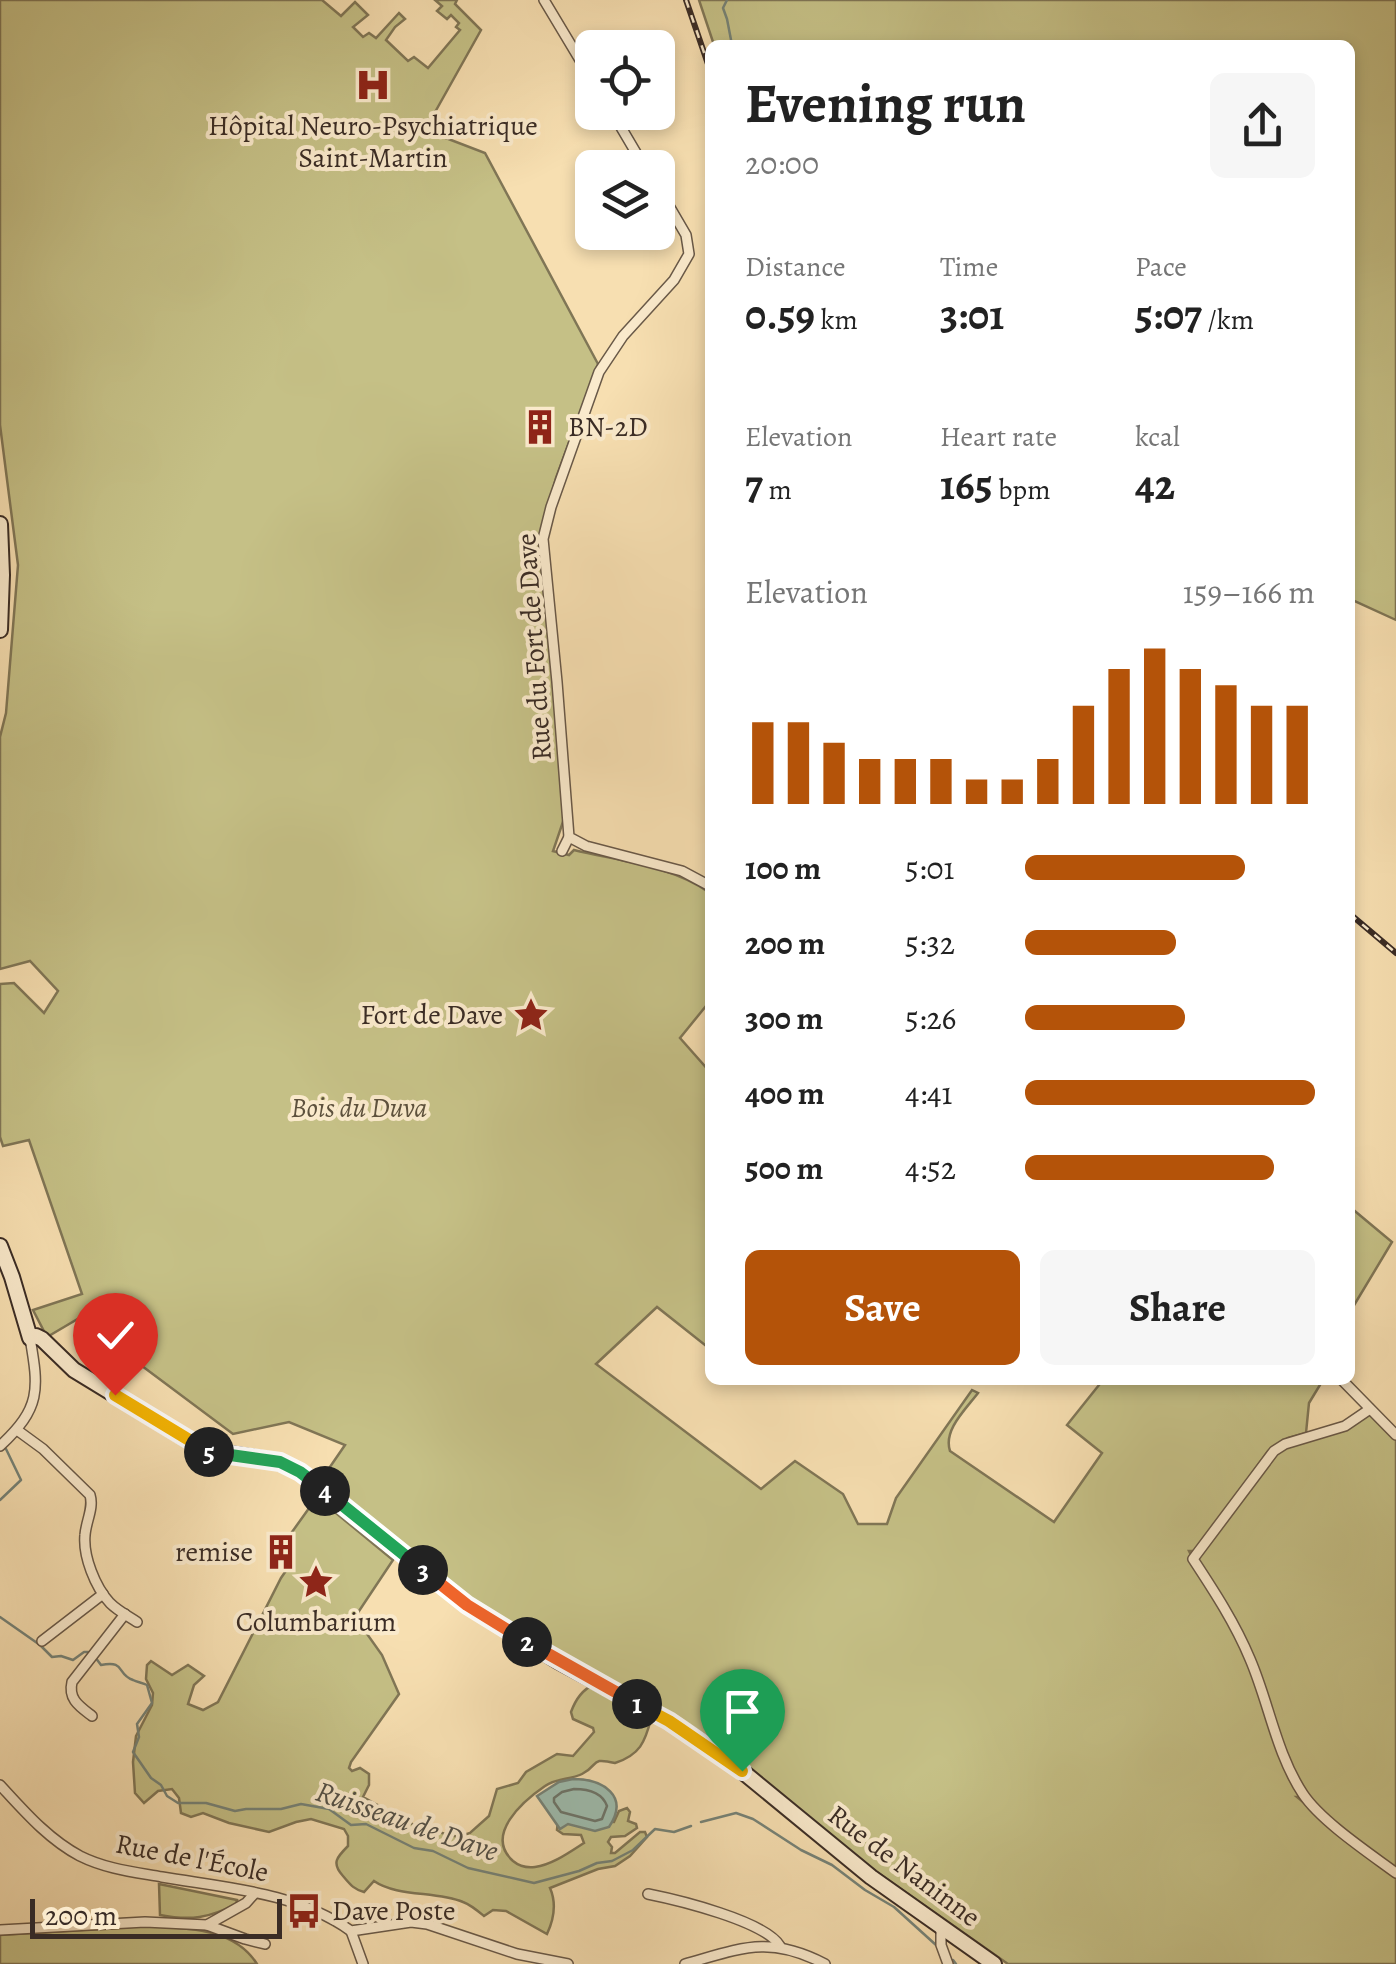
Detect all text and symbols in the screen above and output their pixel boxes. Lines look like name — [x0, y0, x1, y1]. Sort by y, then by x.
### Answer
map controls — [575, 30, 675, 250]
button: locate — [575, 30, 675, 130]
hospital icon: Hôpital Neuro-Psychiatrique Saint-Martin — [354, 66, 392, 104]
text: Evening run — [745, 66, 1026, 141]
button: share — [1210, 73, 1315, 178]
place label: Hôpital Neuro-Psychiatrique Saint-Martin — [208, 107, 538, 177]
text: 20:00 — [745, 141, 819, 185]
button: layers — [575, 150, 675, 250]
text: Distance — [745, 248, 845, 286]
text: Time — [940, 248, 998, 286]
text: Pace — [1135, 248, 1187, 286]
text: 0.59 — [745, 286, 815, 343]
text: 3:01 — [940, 286, 1004, 343]
text: 5:07 — [1135, 286, 1202, 343]
text: km — [815, 301, 858, 339]
text: /km — [1202, 301, 1254, 339]
building icon: BN-2D — [521, 408, 559, 446]
place label: BN-2D — [568, 408, 648, 446]
text: Elevation — [745, 418, 852, 456]
text: Heart rate — [940, 418, 1057, 456]
text: kcal — [1135, 418, 1180, 456]
text: 7 — [745, 456, 763, 513]
text: 165 — [940, 456, 993, 513]
text: 42 — [1135, 456, 1175, 513]
text: m — [763, 471, 792, 509]
text: bpm — [993, 471, 1050, 509]
street label: Rue du Fort de Dave — [507, 532, 561, 762]
text: Elevation — [745, 570, 868, 614]
text: 159–166 m — [1183, 570, 1315, 614]
text: 100 m — [745, 846, 821, 890]
text: 5:01 — [905, 846, 954, 890]
text: 200 m — [745, 921, 825, 965]
text: 5:32 — [905, 921, 955, 965]
place label: Fort de Dave — [361, 996, 503, 1034]
place icon: Fort de Dave — [512, 996, 550, 1034]
text: 300 m — [745, 996, 823, 1040]
text: 5:26 — [905, 996, 956, 1040]
text: 400 m — [745, 1071, 825, 1115]
text: 4:41 — [905, 1071, 953, 1115]
park label: Bois du Duva — [291, 1089, 427, 1127]
text: 500 m — [745, 1146, 823, 1190]
text: 4:52 — [905, 1146, 956, 1190]
button: Save — [745, 1250, 1020, 1365]
button: Share — [1040, 1250, 1315, 1365]
pin — [73, 1293, 158, 1396]
icon: check — [88, 1308, 143, 1363]
pin: 5 — [184, 1427, 234, 1477]
text: 5 — [203, 1433, 215, 1471]
pin: 4 — [300, 1466, 350, 1516]
text: 4 — [318, 1472, 332, 1510]
place label: remise — [175, 1533, 253, 1571]
building icon: remise — [262, 1533, 300, 1571]
pin: 3 — [398, 1545, 448, 1595]
text: 3 — [417, 1551, 429, 1589]
place icon: Columbarium — [297, 1563, 335, 1601]
place label: Columbarium — [236, 1603, 396, 1641]
pin: 2 — [502, 1617, 552, 1667]
text: 2 — [520, 1623, 534, 1661]
pin — [700, 1669, 785, 1772]
pin: 1 — [612, 1679, 662, 1729]
icon: arrive — [715, 1684, 770, 1739]
text: 1 — [632, 1685, 642, 1723]
water label: Ruisseau de Dave — [310, 1771, 504, 1871]
street label: Rue de Naninne — [820, 1796, 988, 1936]
street label: Rue de l'École — [112, 1825, 272, 1891]
bus stop icon: Dave Poste — [285, 1892, 323, 1930]
place label: Dave Poste — [332, 1892, 455, 1930]
scale bar — [30, 1894, 282, 1938]
text: 200 m — [45, 1897, 117, 1935]

